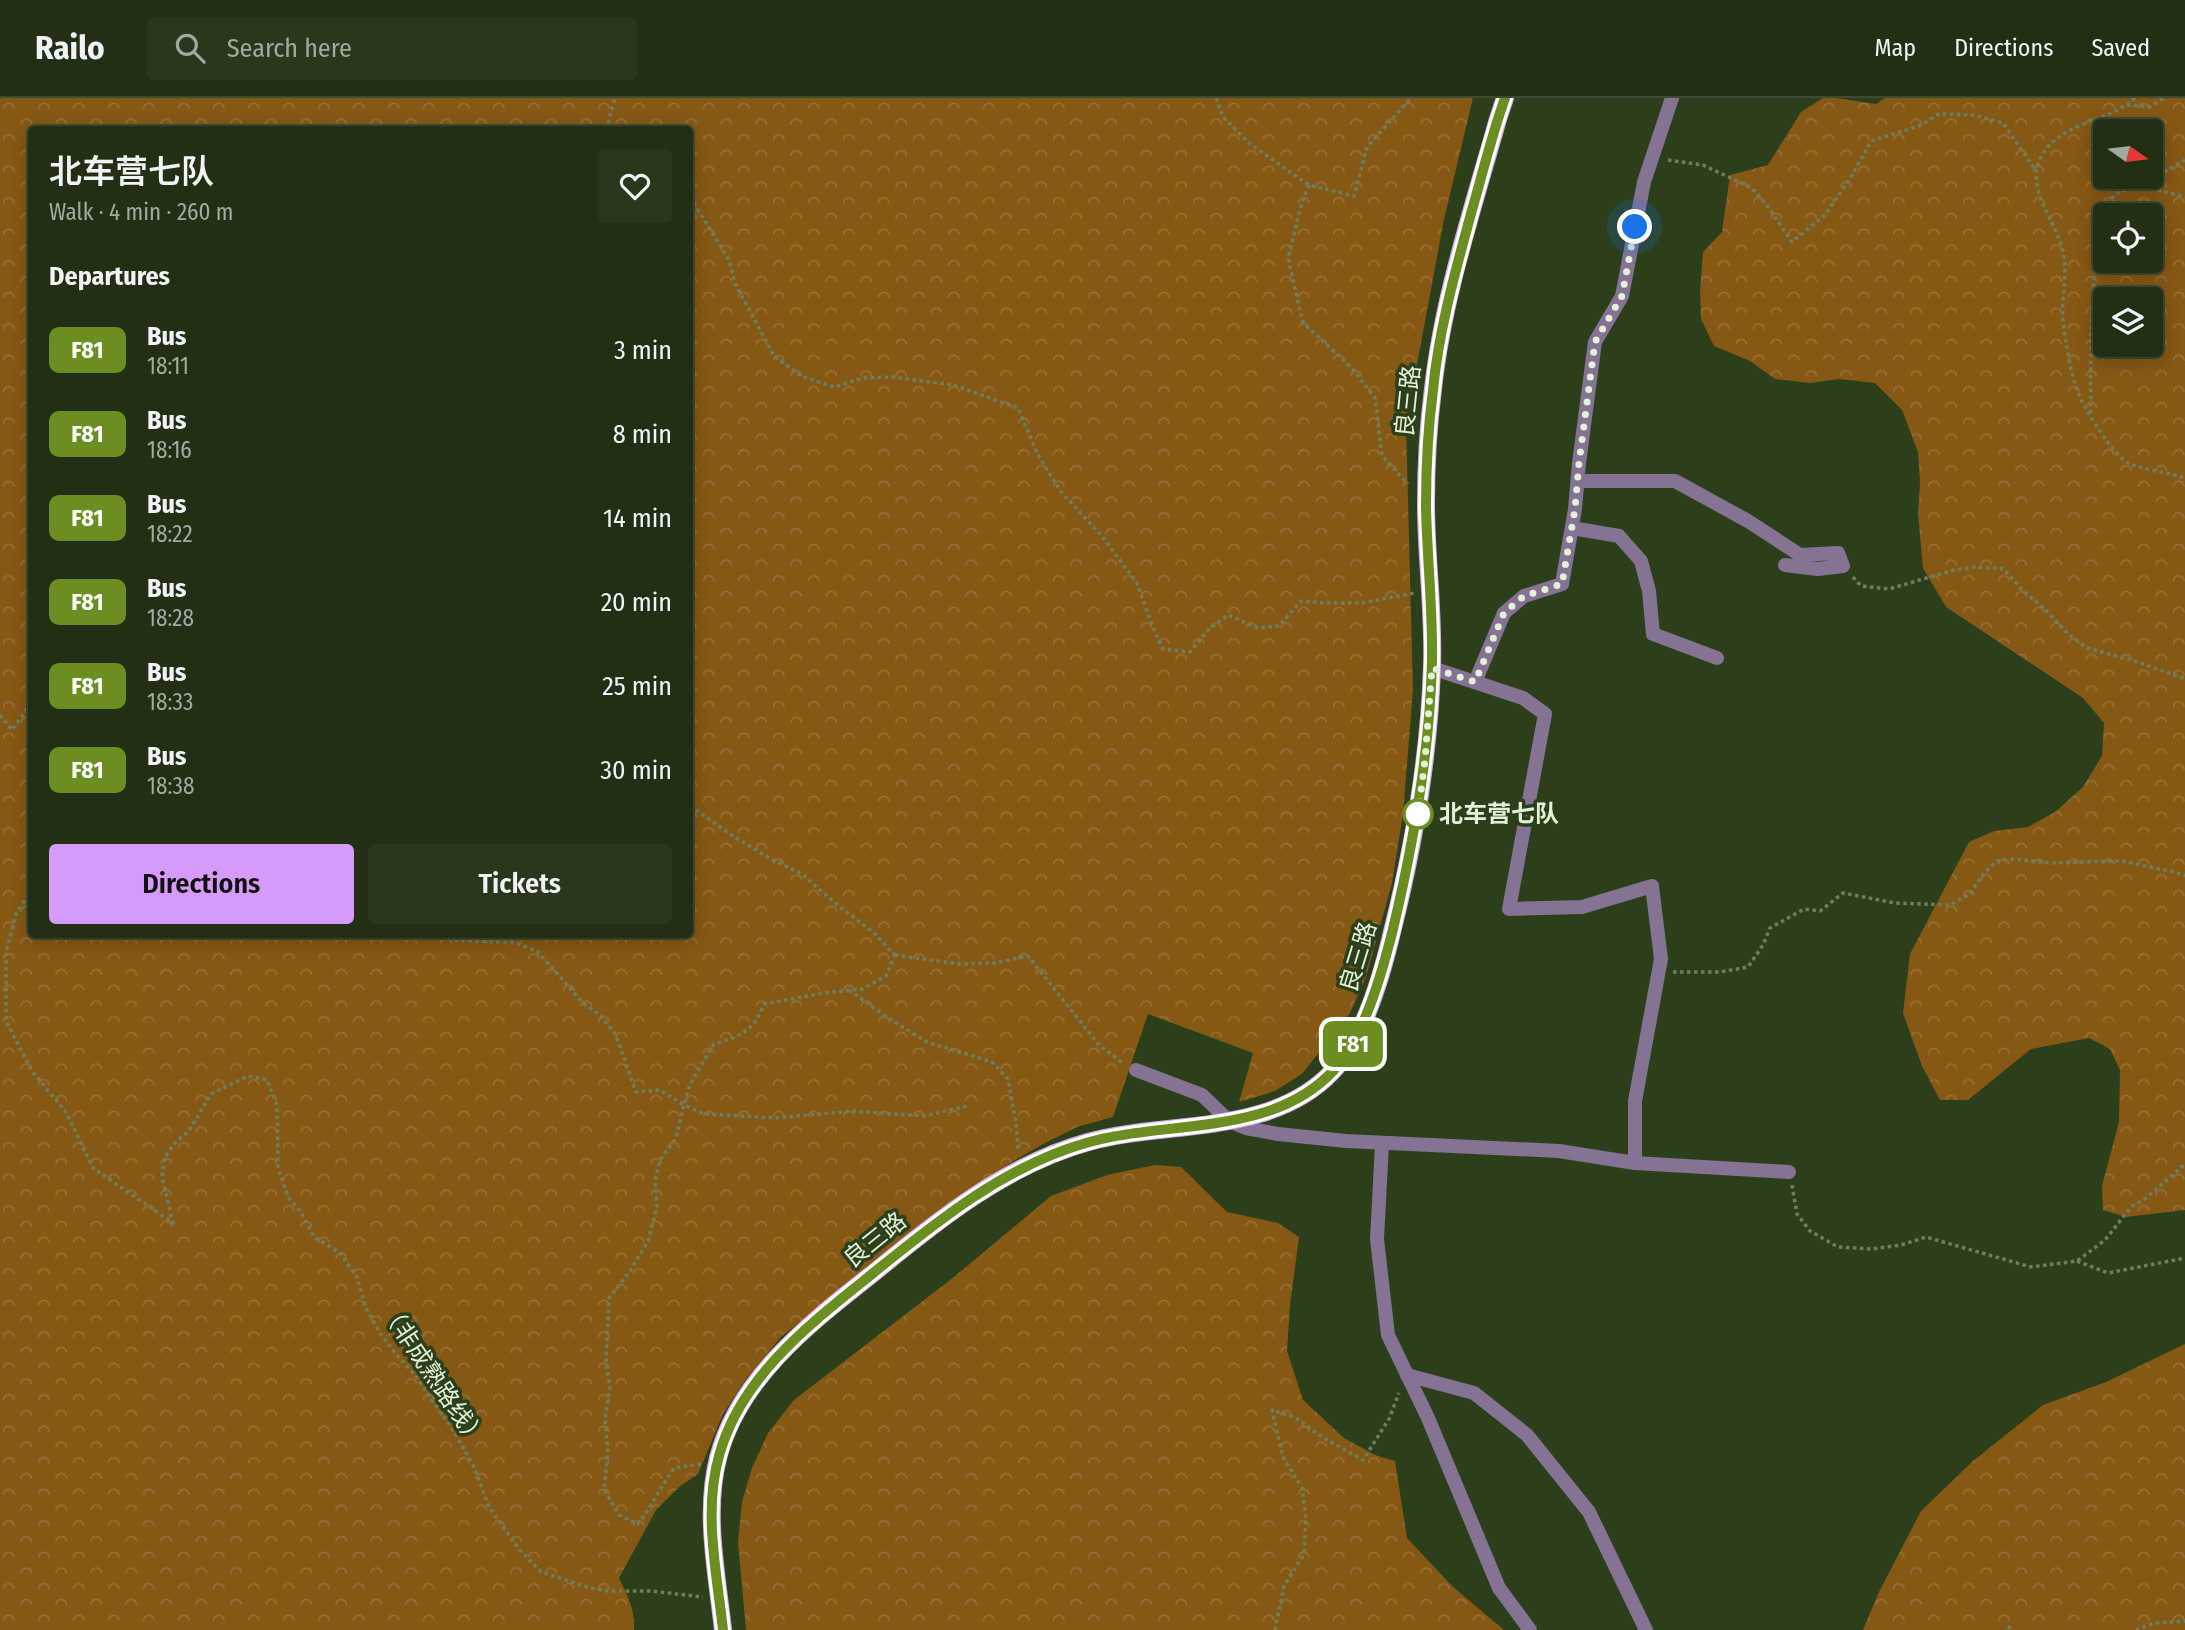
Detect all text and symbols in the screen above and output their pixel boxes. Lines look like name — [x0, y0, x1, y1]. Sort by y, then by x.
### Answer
search box — [147, 17, 637, 80]
text: Railo — [35, 28, 105, 68]
icon: search — [171, 29, 209, 67]
text: Search here — [227, 33, 352, 64]
text: Map — [1875, 34, 1916, 62]
text: Directions — [1954, 34, 2053, 62]
text: Saved — [2091, 34, 2150, 62]
north arrow — [2093, 119, 2163, 189]
map controls — [2093, 119, 2163, 357]
button: heart — [598, 149, 672, 223]
text: 北车营七队 — [49, 152, 214, 192]
text: Walk · 4 min · 260 m — [49, 198, 234, 226]
button: locate — [2093, 203, 2163, 273]
your location — [1617, 209, 1652, 244]
text: Departures — [49, 261, 170, 292]
button: layers — [2093, 287, 2163, 357]
text: Bus — [147, 321, 186, 352]
text: 3 min — [614, 335, 672, 366]
text: F81 — [71, 336, 104, 364]
text: 18:11 — [147, 352, 189, 380]
street label: 良三路 — [1390, 364, 1426, 438]
text: Bus — [147, 405, 186, 436]
text: 8 min — [613, 419, 672, 450]
text: F81 — [71, 420, 104, 448]
text: 18:16 — [147, 436, 192, 464]
text: Bus — [147, 489, 186, 520]
text: 14 min — [603, 503, 672, 534]
text: F81 — [71, 504, 104, 532]
text: 18:22 — [147, 520, 193, 548]
text: Bus — [147, 573, 186, 604]
text: 20 min — [601, 587, 672, 618]
text: F81 — [71, 588, 104, 616]
text: 18:28 — [147, 604, 194, 632]
text: Bus — [147, 657, 186, 688]
text: 25 min — [602, 671, 672, 702]
text: F81 — [71, 672, 104, 700]
text: 18:33 — [147, 688, 193, 716]
text: Bus — [147, 741, 186, 772]
text: 30 min — [600, 755, 672, 786]
text: F81 — [71, 756, 104, 784]
text: 18:38 — [147, 772, 194, 800]
marker: 北车营七队 — [1403, 799, 1433, 829]
place label: 北车营七队 — [1439, 800, 1559, 828]
button: Directions — [49, 844, 354, 924]
button: Tickets — [368, 844, 672, 924]
street label: 良三路 — [1334, 918, 1382, 996]
line badge: F81 — [1313, 1021, 1393, 1067]
text: F81 — [1337, 1030, 1369, 1058]
street label: 良三路 — [838, 1206, 912, 1274]
street label: （非成熟路线） — [374, 1298, 492, 1452]

